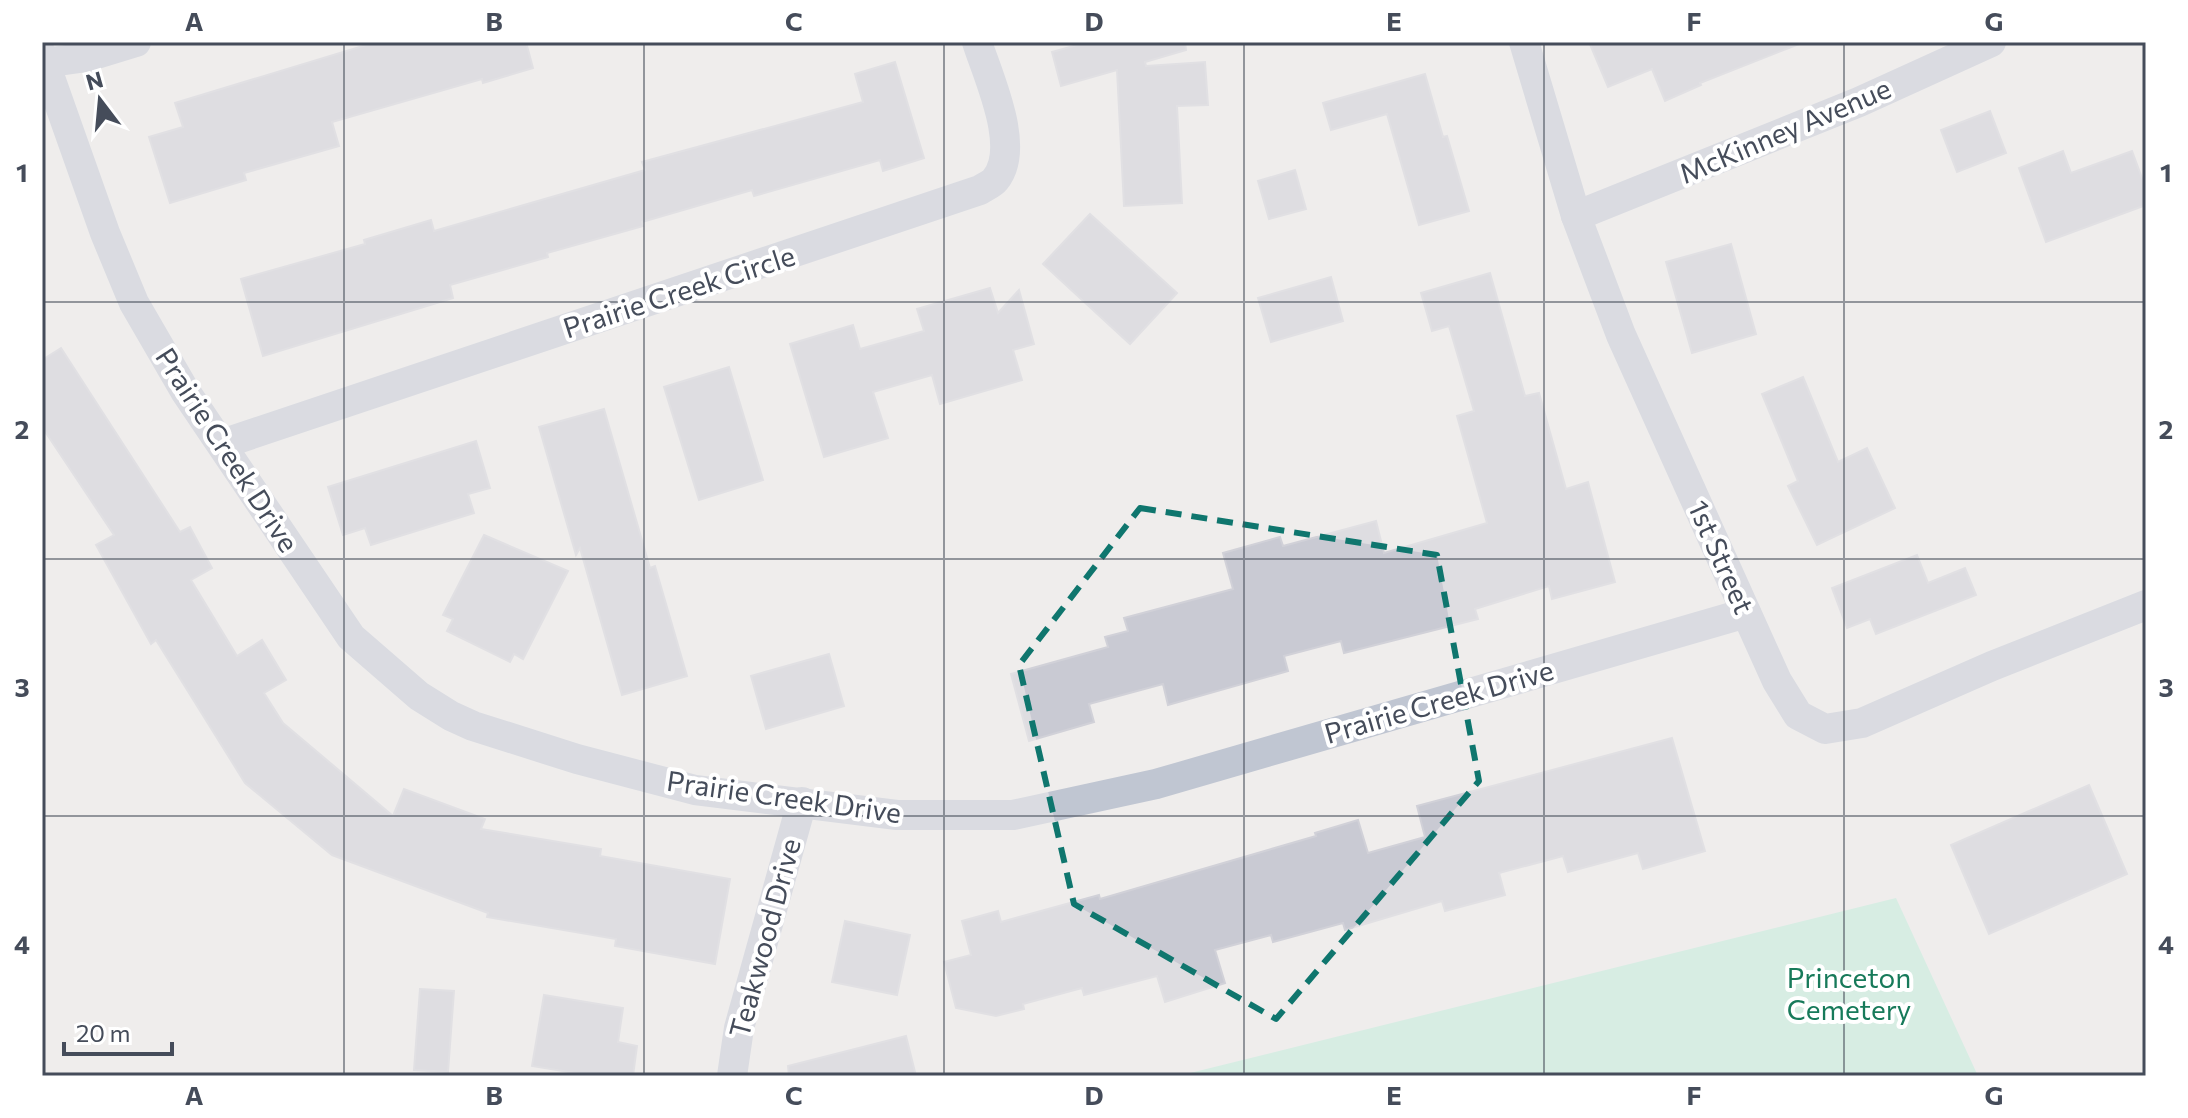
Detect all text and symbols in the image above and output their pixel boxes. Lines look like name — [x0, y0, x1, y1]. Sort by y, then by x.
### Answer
text: A — [185, 5, 204, 36]
text: B — [485, 5, 503, 36]
text: C — [785, 5, 803, 36]
text: D — [1084, 5, 1104, 36]
text: E — [1386, 5, 1402, 36]
text: F — [1686, 5, 1702, 36]
text: G — [1985, 5, 2003, 36]
north arrow — [60, 60, 140, 140]
text: N — [83, 65, 106, 96]
street label: McKinney Avenue — [1674, 70, 1895, 190]
text: 1 — [16, 156, 28, 187]
text: 1 — [2160, 156, 2172, 187]
street label: Prairie Creek Circle — [559, 238, 799, 345]
street label: Prairie Creek Drive — [149, 341, 306, 558]
text: 2 — [15, 413, 29, 444]
text: 2 — [2159, 413, 2173, 444]
street label: 1st Street — [1682, 495, 1762, 619]
street label: Prairie Creek Drive — [1320, 652, 1557, 750]
text: 3 — [14, 671, 30, 702]
text: 3 — [2158, 671, 2174, 702]
street label: Prairie Creek Drive — [665, 763, 904, 829]
street label: Teakwood Drive — [721, 834, 807, 1041]
text: 4 — [14, 928, 30, 959]
text: 4 — [2158, 928, 2174, 959]
park label: Princeton Cemetery — [1787, 960, 1911, 1026]
scale bar — [64, 1006, 172, 1056]
text: 20 m — [76, 1018, 130, 1047]
text: A — [185, 1079, 204, 1110]
text: B — [485, 1079, 503, 1110]
text: C — [785, 1079, 803, 1110]
text: D — [1084, 1079, 1104, 1110]
text: E — [1386, 1079, 1402, 1110]
text: F — [1686, 1079, 1702, 1110]
text: G — [1985, 1079, 2003, 1110]

